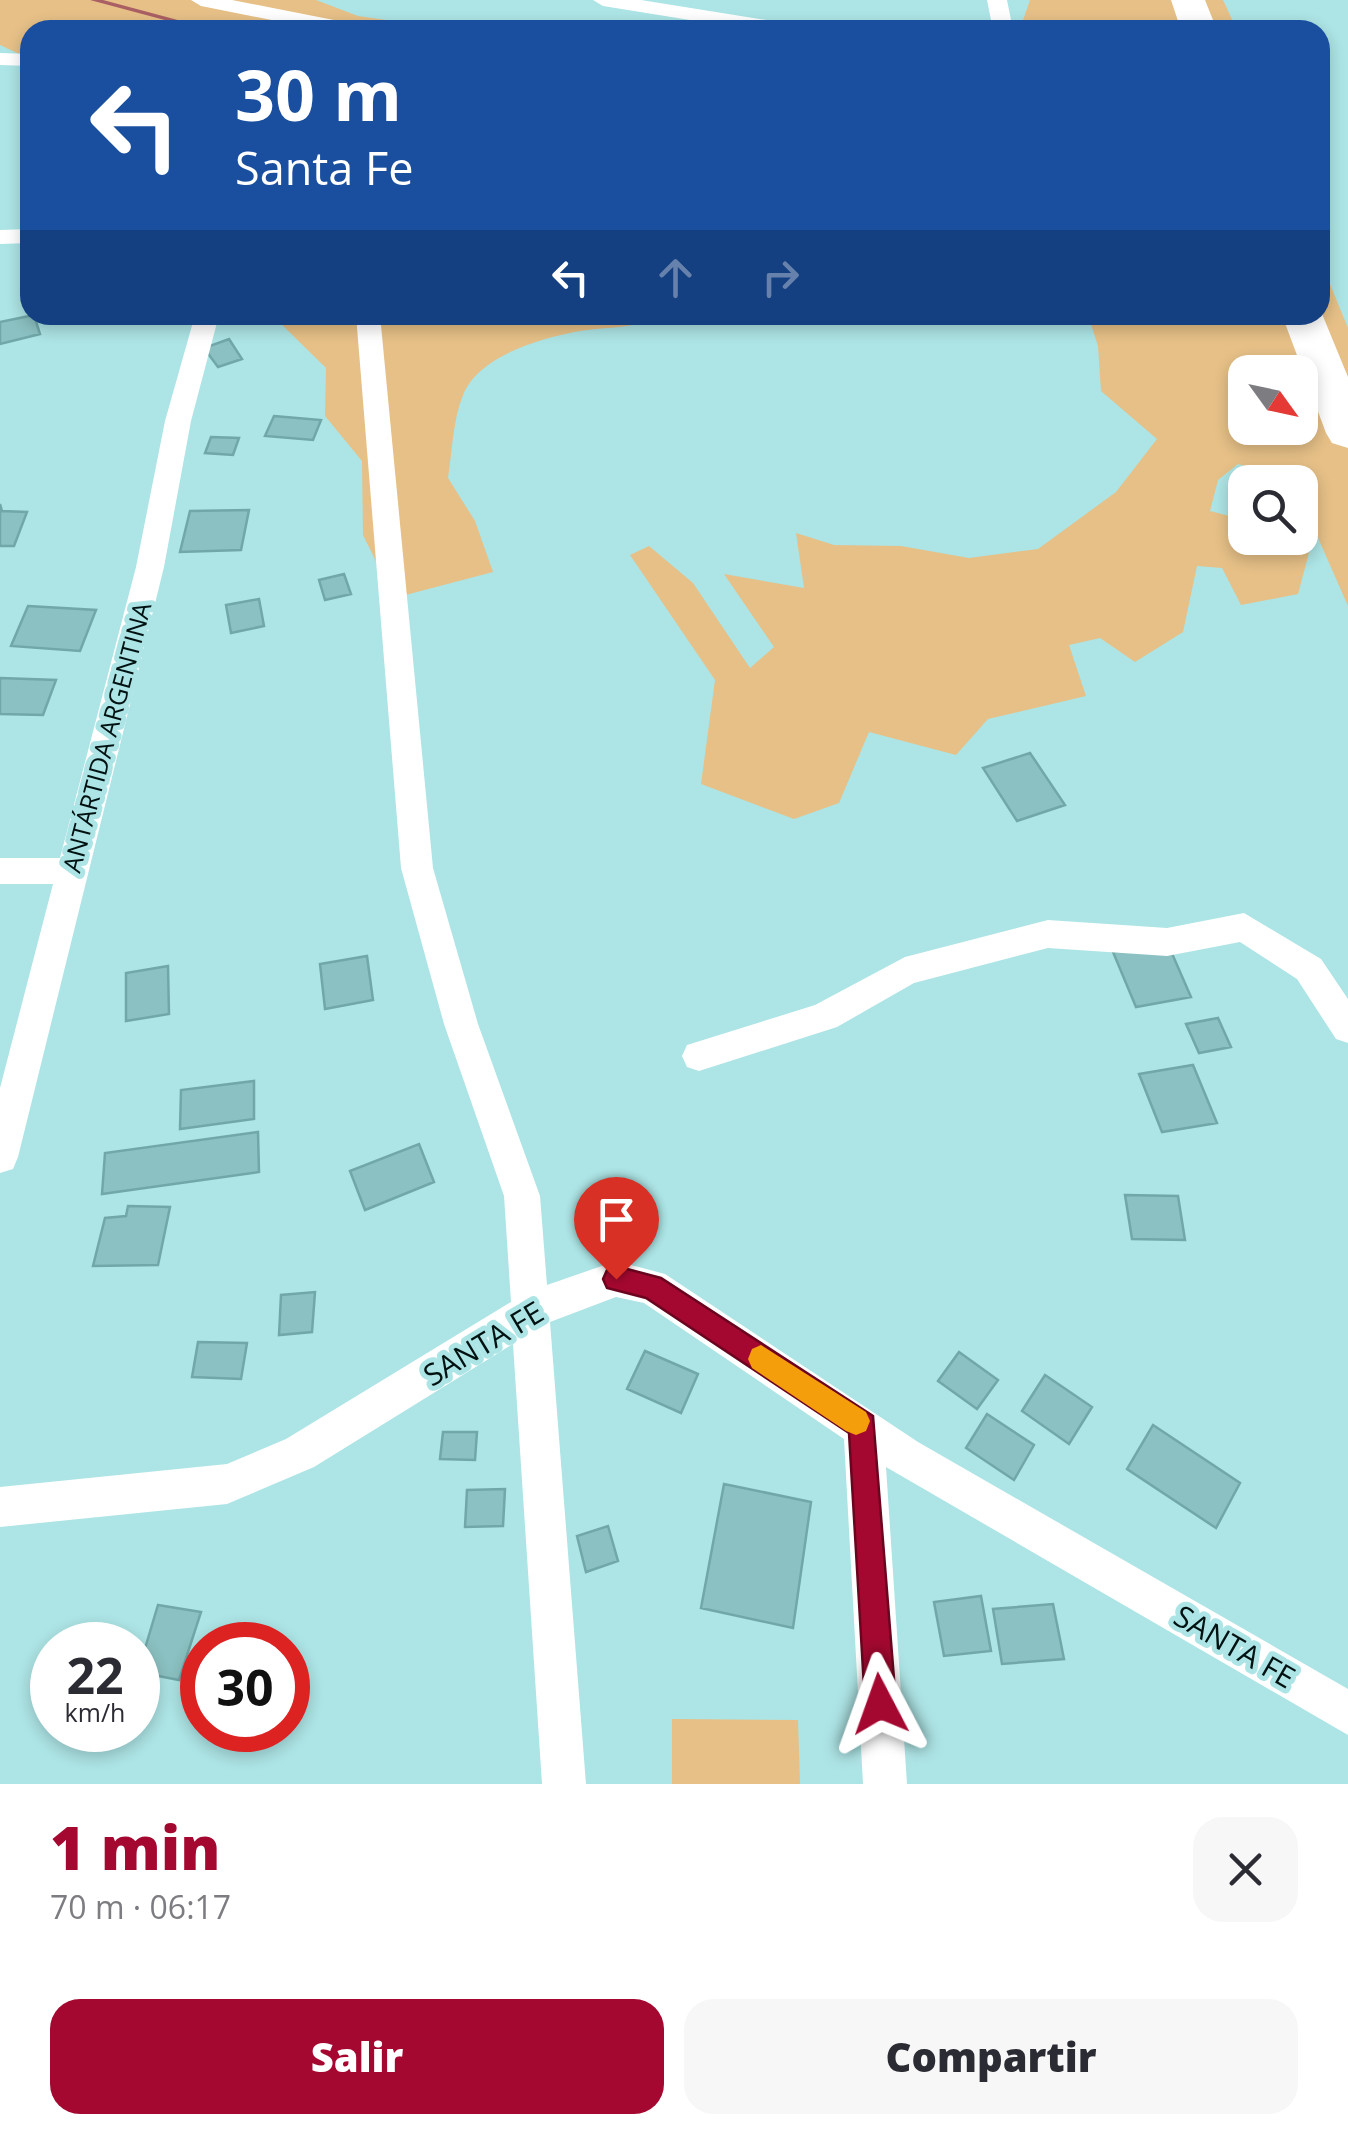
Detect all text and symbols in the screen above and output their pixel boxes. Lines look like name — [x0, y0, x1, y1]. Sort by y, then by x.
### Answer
text: 30 m — [235, 46, 402, 142]
icon: left — [70, 60, 200, 190]
text: Santa Fe — [235, 137, 414, 198]
icon: left — [543, 250, 598, 305]
icon: ahead — [648, 250, 703, 305]
icon: right — [753, 250, 808, 305]
north arrow — [1228, 355, 1318, 445]
map controls — [1228, 355, 1318, 555]
button: search — [1228, 465, 1318, 555]
street label: ANTÁRTIDA ARGENTINA — [54, 598, 158, 876]
pin — [574, 1177, 659, 1280]
icon: arrive — [589, 1192, 644, 1247]
street label: SANTA FE — [415, 1291, 551, 1395]
street label: SANTA FE — [1167, 1595, 1303, 1697]
speed limit sign: 30 — [180, 1622, 310, 1752]
text: 22 — [66, 1641, 124, 1709]
position arrow — [828, 1652, 932, 1756]
text: km/h — [65, 1695, 125, 1729]
text: 1 min — [50, 1806, 220, 1888]
button: close — [1193, 1817, 1298, 1922]
text: 70 m · 06:17 — [50, 1885, 231, 1928]
button: Salir — [50, 1999, 664, 2114]
button: Compartir — [684, 1999, 1298, 2114]

